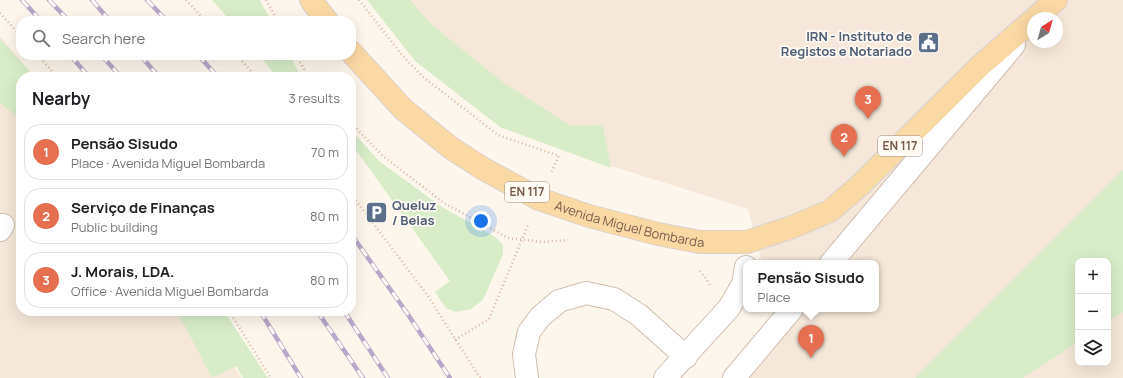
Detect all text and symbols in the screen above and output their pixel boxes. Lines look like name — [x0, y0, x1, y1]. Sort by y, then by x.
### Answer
north arrow — [1027, 12, 1063, 48]
search box — [16, 16, 356, 60]
icon: search — [30, 27, 52, 49]
place label: IRN - Instituto de Registos e Notariado — [781, 27, 912, 60]
text: Search here — [62, 28, 145, 49]
public building icon: IRN - Instituto de Registos e Notariado — [915, 30, 941, 56]
pin: 3 — [855, 86, 881, 119]
text: Nearby — [32, 87, 90, 110]
text: 3 results — [288, 89, 340, 107]
pin: 2 — [831, 124, 857, 157]
text: Pensão Sisudo — [71, 133, 178, 154]
road number: EN 117 — [878, 136, 922, 156]
text: 1 — [43, 143, 49, 161]
text: 70 m — [311, 143, 339, 161]
text: Place · Avenida Miguel Bombarda — [71, 154, 265, 172]
road number: EN 117 — [505, 182, 549, 202]
place label: Queluz / Belas — [392, 196, 436, 229]
street label: Avenida Miguel Bombarda — [553, 196, 704, 251]
text: Serviço de Finanças — [71, 197, 215, 218]
parking icon: Queluz / Belas — [363, 199, 389, 225]
text: 2 — [42, 207, 50, 225]
text: 80 m — [310, 207, 339, 225]
your location — [471, 211, 491, 231]
text: Public building — [71, 218, 158, 236]
map controls — [1075, 258, 1111, 366]
button: + — [1075, 258, 1111, 294]
popup — [743, 260, 879, 312]
text: J. Morais, LDA. — [71, 261, 175, 282]
text: Pensão Sisudo — [758, 267, 864, 288]
text: 3 — [42, 271, 50, 289]
text: 80 m — [310, 271, 339, 289]
text: Office · Avenida Miguel Bombarda — [71, 282, 268, 300]
text: Place — [758, 288, 790, 306]
button: − — [1075, 294, 1111, 330]
pin: 1 — [798, 325, 824, 358]
button: layers — [1075, 330, 1111, 366]

